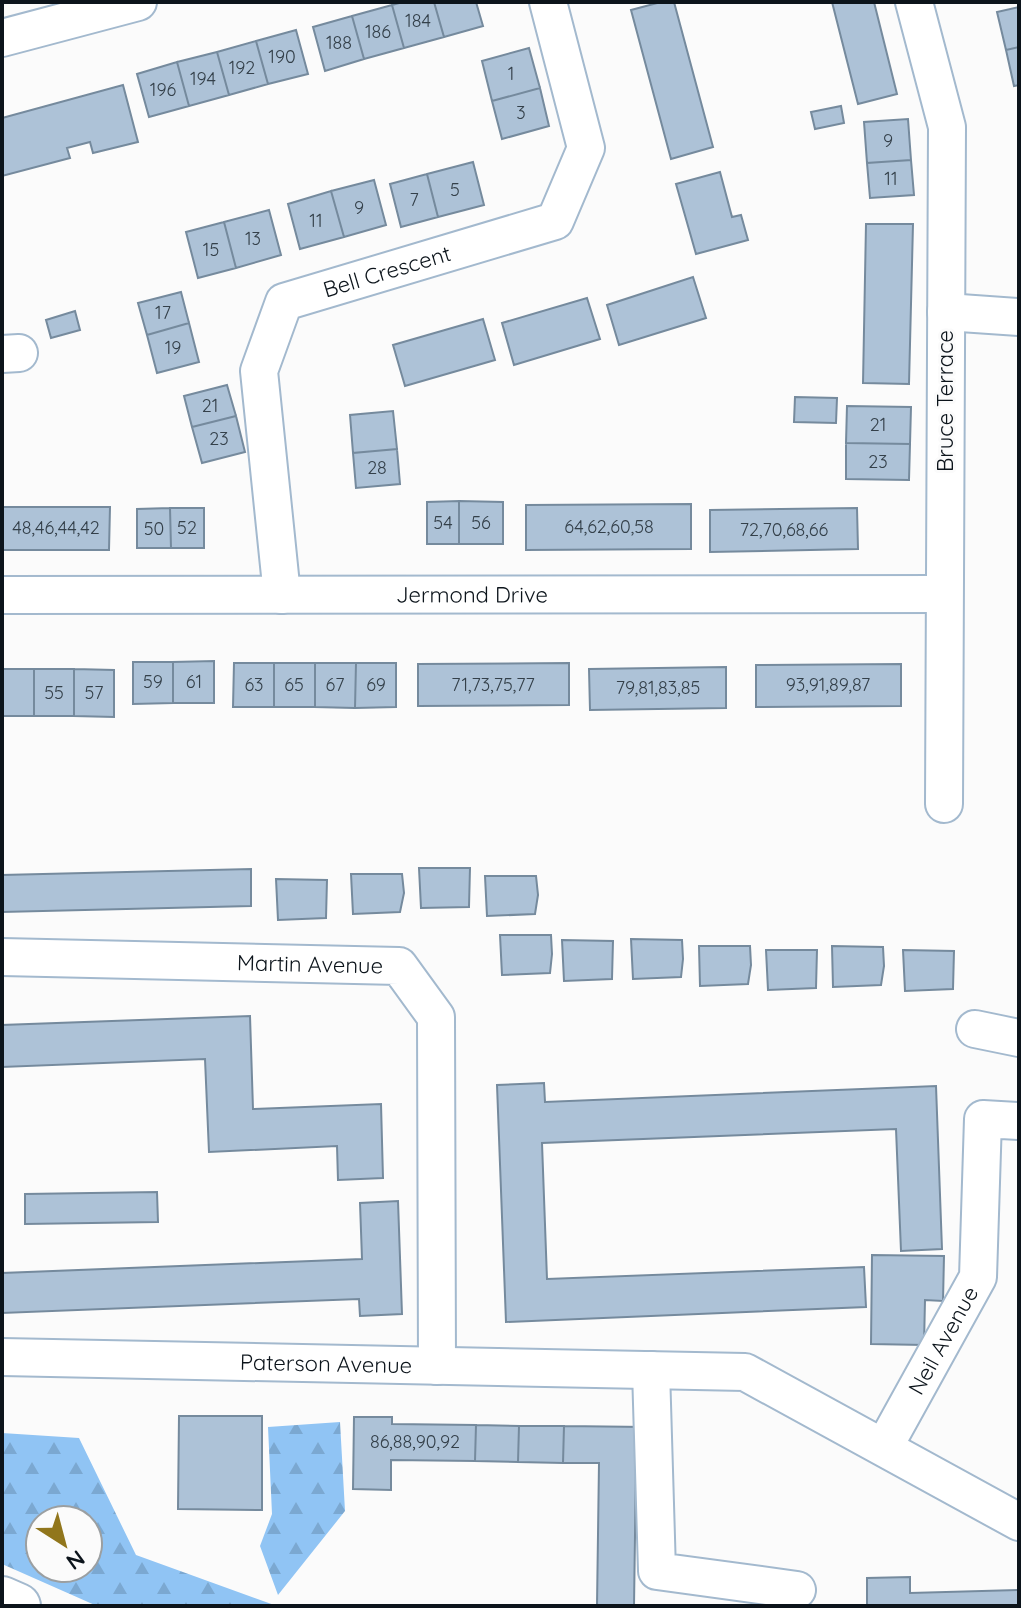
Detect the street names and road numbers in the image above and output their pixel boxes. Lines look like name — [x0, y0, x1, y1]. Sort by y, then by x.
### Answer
street label: Bell Crescent — [320, 239, 454, 304]
street label: Bruce Terrace — [931, 330, 959, 472]
street label: Jermond Drive — [396, 580, 548, 609]
street label: Martin Avenue — [237, 948, 383, 980]
street label: Neil Avenue — [902, 1281, 984, 1399]
street label: Paterson Avenue — [240, 1348, 412, 1379]

